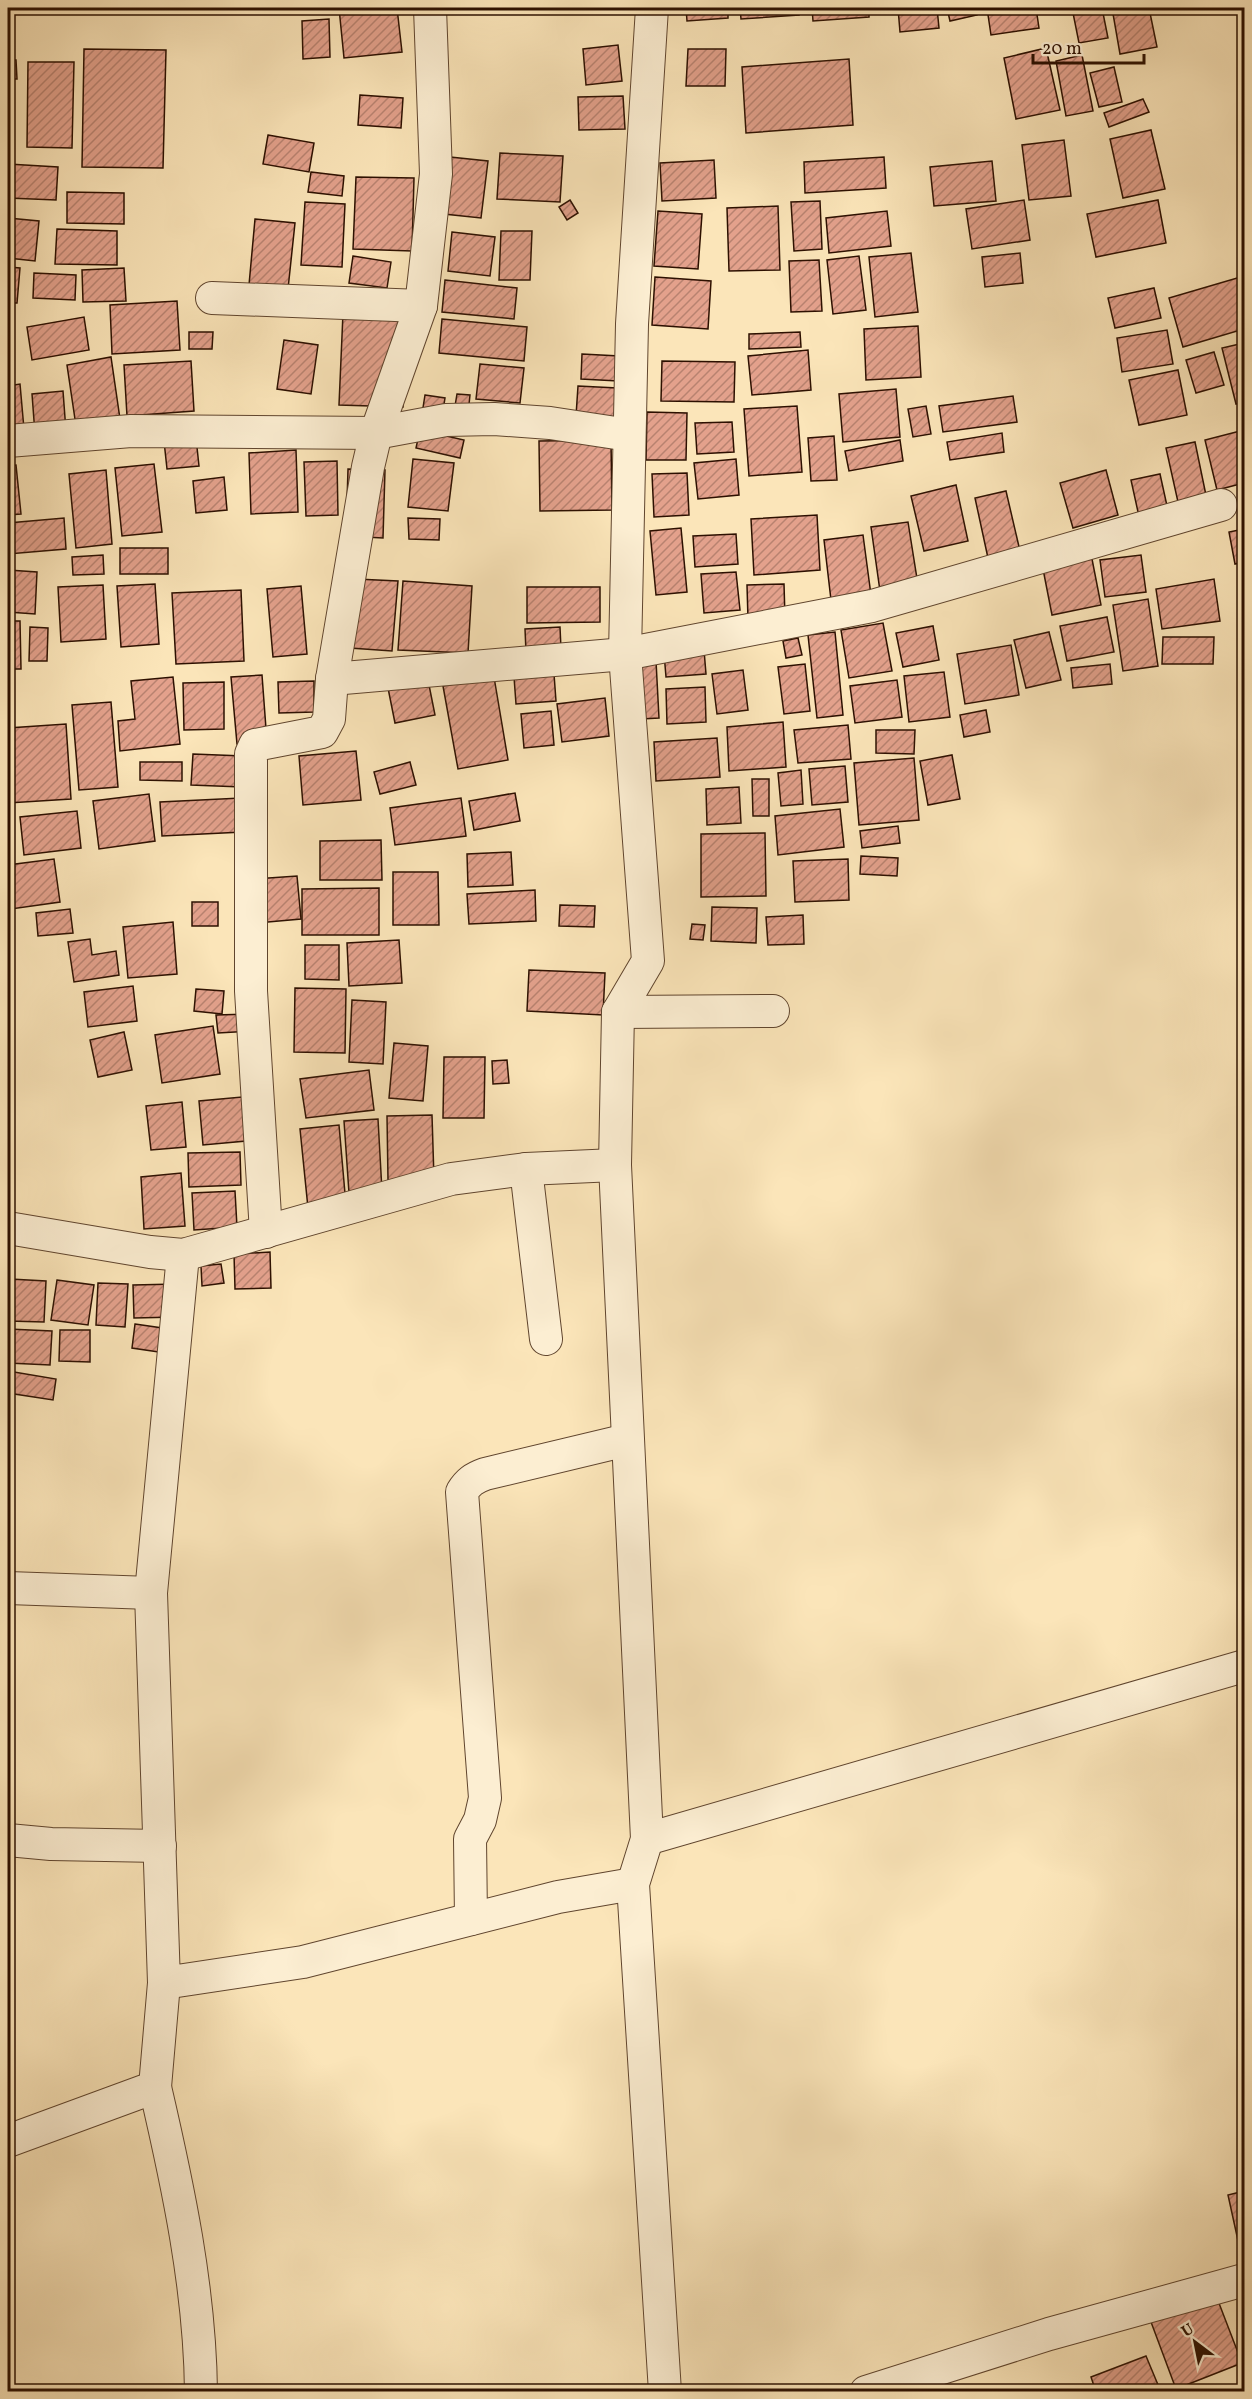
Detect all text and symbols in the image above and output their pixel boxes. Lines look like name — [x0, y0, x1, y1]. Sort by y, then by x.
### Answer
scale bar — [1033, 27, 1144, 65]
text: 20 m — [1042, 37, 1082, 62]
north arrow — [1165, 2312, 1225, 2372]
text: U — [1178, 2319, 1199, 2343]

